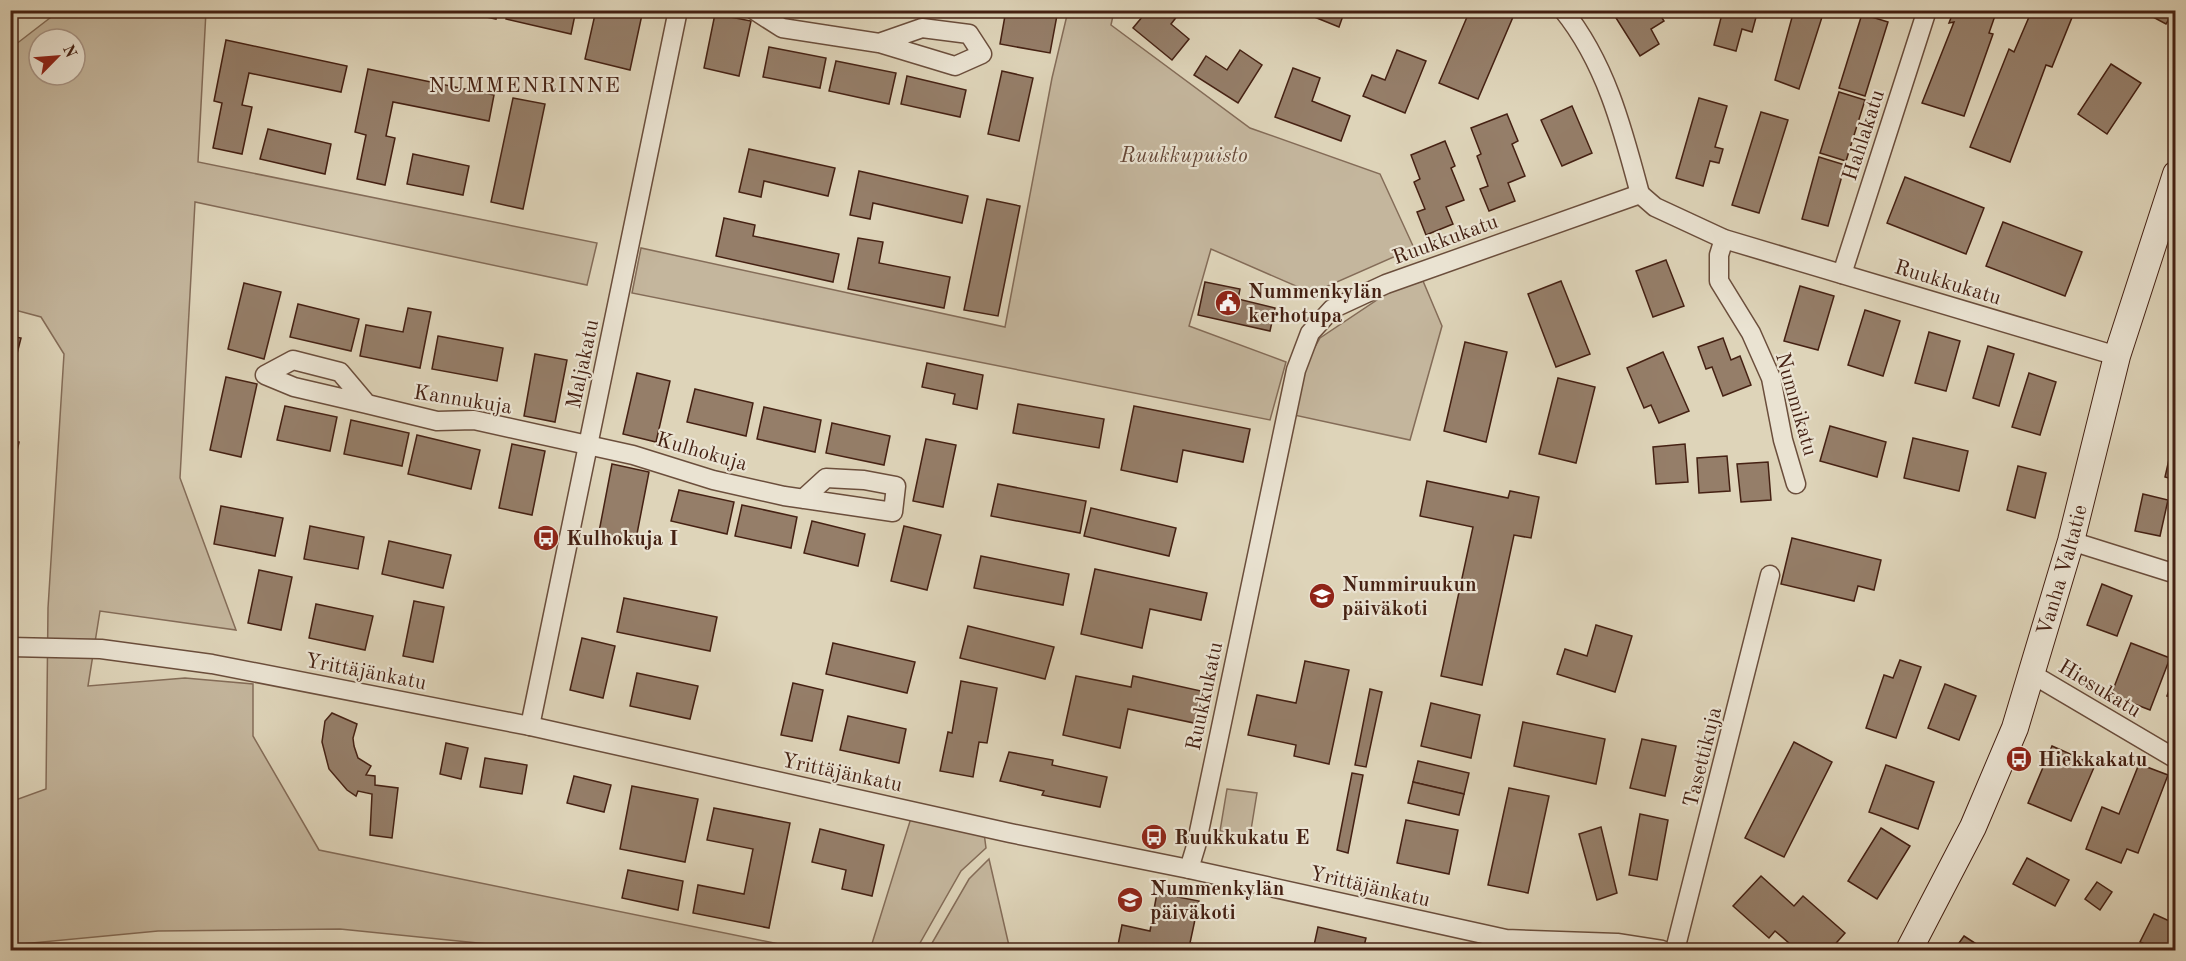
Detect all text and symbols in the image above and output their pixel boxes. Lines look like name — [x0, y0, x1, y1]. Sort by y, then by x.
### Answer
north arrow — [27, 27, 87, 87]
text: N — [59, 43, 79, 61]
district label: NUMMENRINNE — [428, 75, 622, 97]
street label: Hahlakatu — [1840, 87, 1889, 184]
park label: Ruukkupuisto — [1119, 146, 1248, 167]
street label: Ruukkukatu — [1390, 212, 1501, 269]
street label: Ruukkukatu — [1892, 257, 2003, 310]
place label: Nummenkylän kerhotupa — [1248, 282, 1382, 327]
public building icon: Nummenkylän kerhotupa — [1213, 288, 1243, 318]
street label: Maljakatu — [564, 318, 603, 411]
street label: Nummikatu — [1771, 350, 1820, 458]
street label: Kannukuja — [412, 382, 513, 419]
street label: Kulhokuja — [654, 429, 750, 475]
street label: Vanha Valtatie — [2034, 503, 2092, 638]
bus stop icon: Kulhokuja I — [531, 523, 561, 553]
place label: Kulhokuja I — [566, 529, 678, 550]
place label: Nummiruukun päiväkoti — [1342, 575, 1477, 620]
school or university icon: Nummiruukun päiväkoti — [1307, 581, 1337, 611]
street label: Ruukkukatu — [1184, 640, 1227, 752]
street label: Yrittäjänkatu — [303, 650, 428, 695]
street label: Hiesukatu — [2054, 657, 2144, 722]
street label: Tasettikuja — [1681, 705, 1726, 810]
bus stop icon: Hiekkakatu — [2004, 744, 2034, 774]
street label: Yrittäjänkatu — [779, 750, 904, 797]
place label: Hiekkakatu — [2038, 750, 2147, 771]
bus stop icon: Ruukkukatu E — [1139, 822, 1169, 852]
place label: Ruukkukatu E — [1174, 828, 1310, 849]
street label: Yrittäjänkatu — [1307, 863, 1432, 912]
place label: Nummenkylän päiväkoti — [1150, 879, 1284, 924]
school or university icon: Nummenkylän päiväkoti — [1115, 885, 1145, 915]

